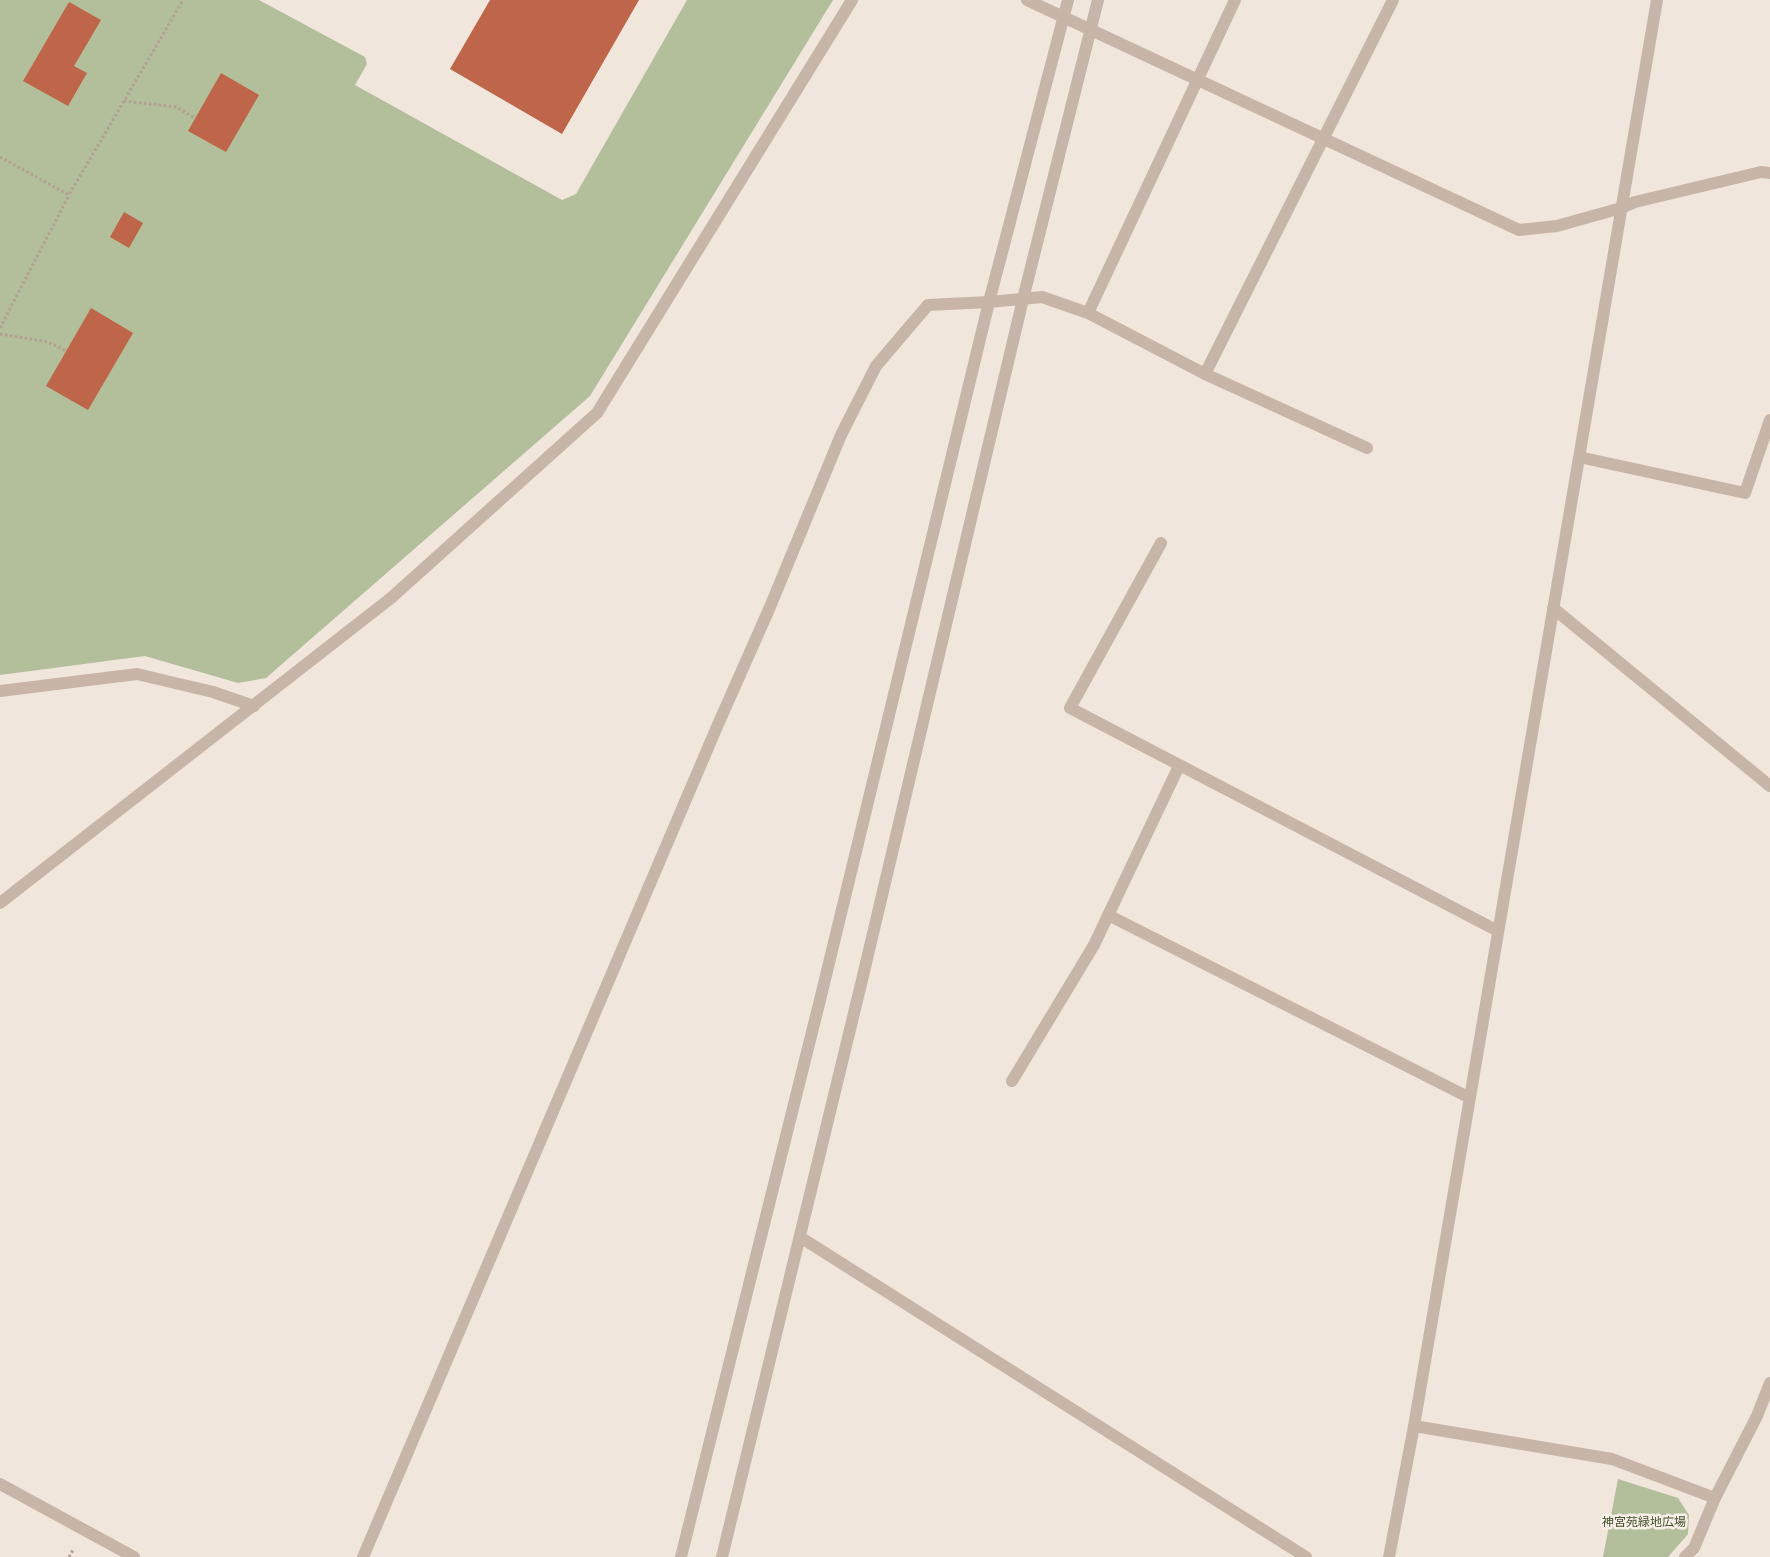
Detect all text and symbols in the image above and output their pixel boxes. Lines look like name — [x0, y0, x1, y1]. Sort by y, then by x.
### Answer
park label: 神宮苑緑地広場 — [1602, 1516, 1686, 1530]

